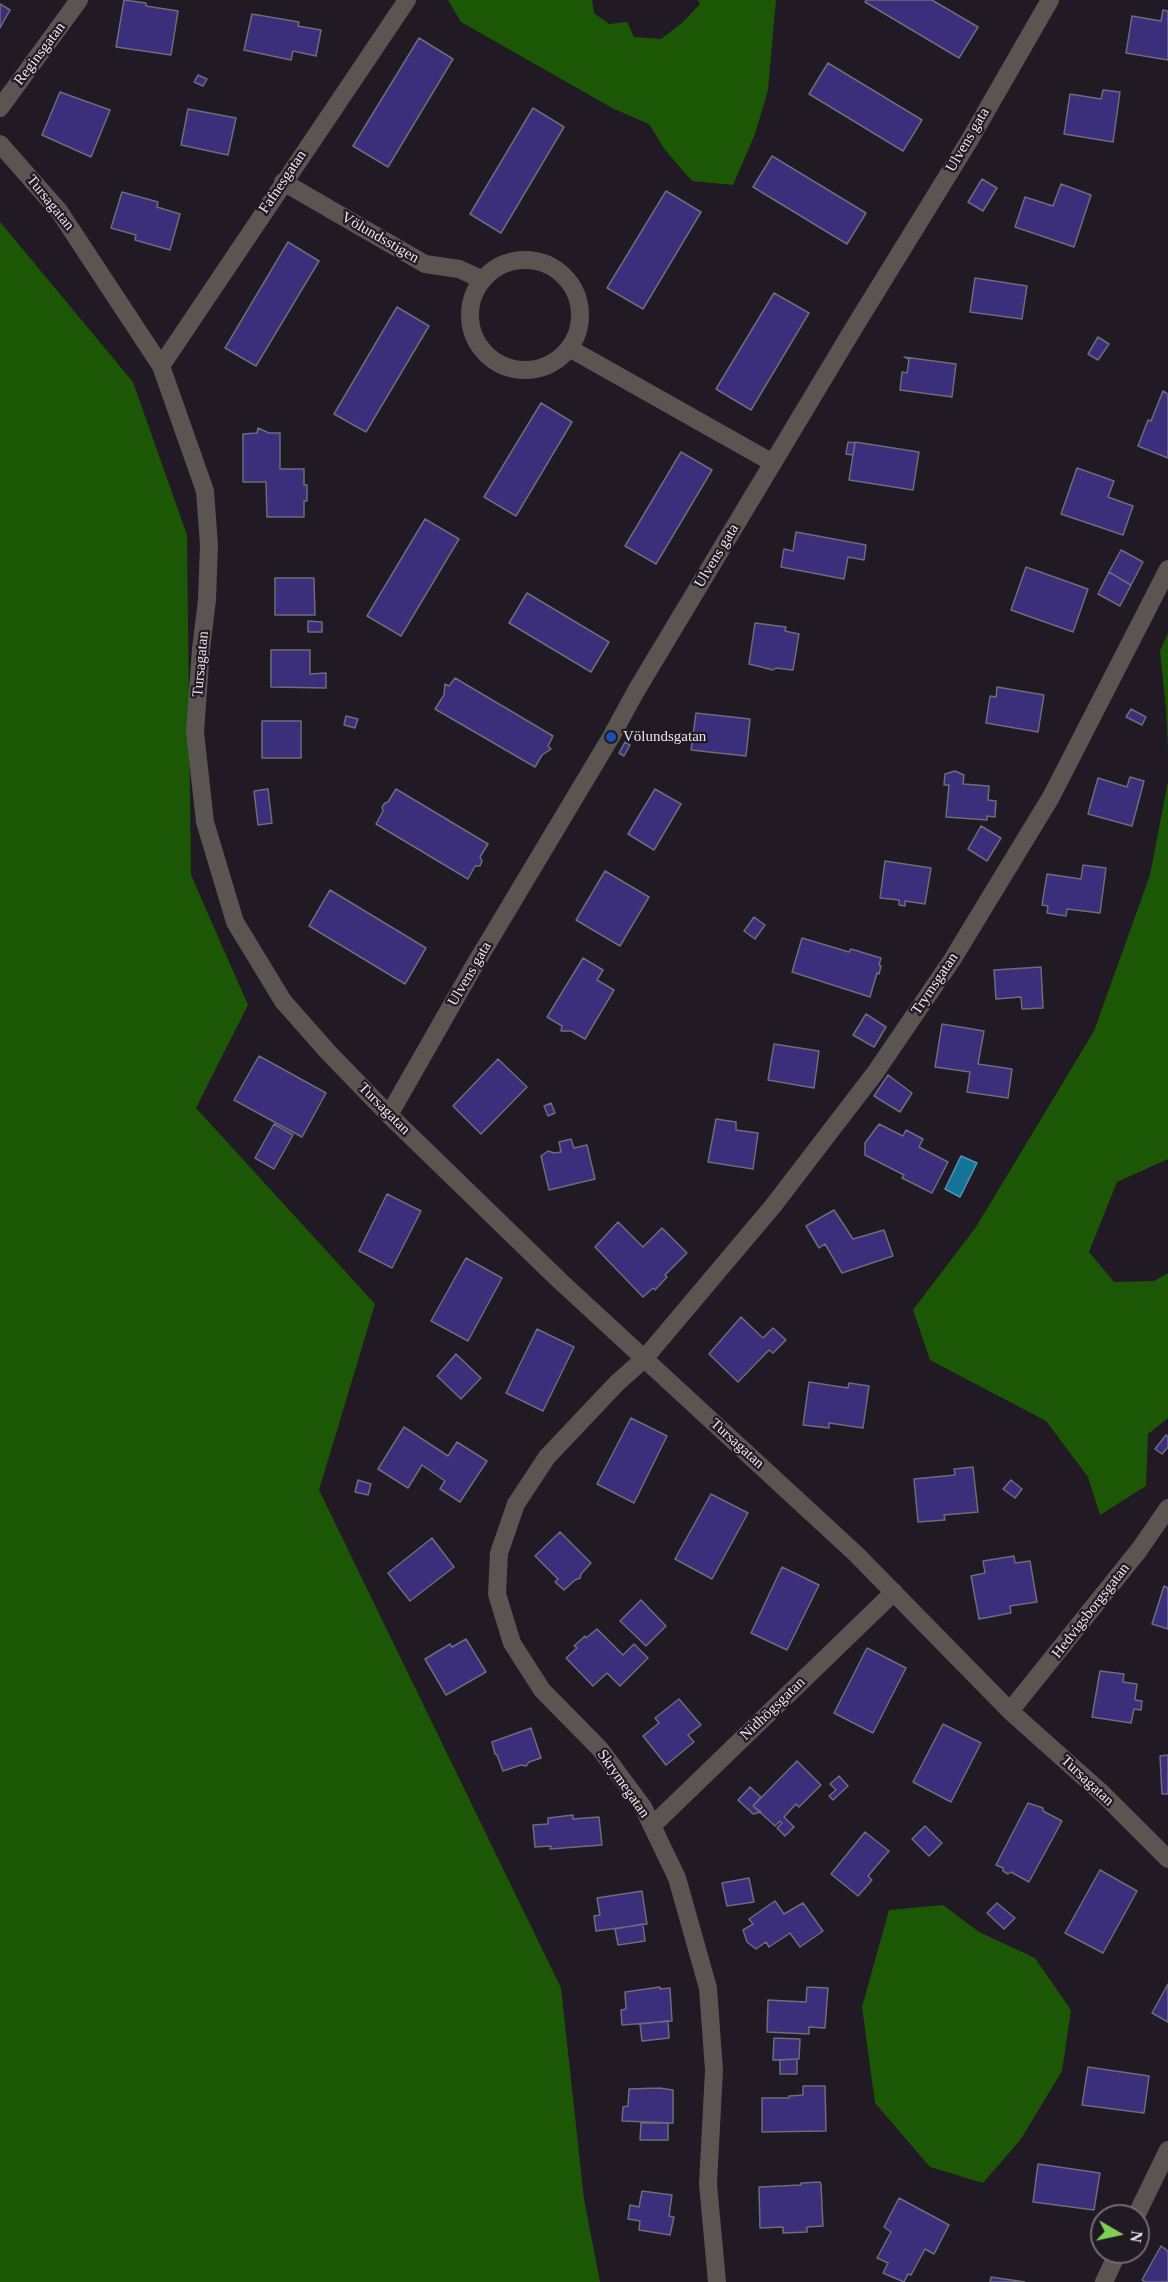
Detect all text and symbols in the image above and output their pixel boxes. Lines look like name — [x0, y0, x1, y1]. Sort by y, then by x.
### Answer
street label: Reginsgatan — [10, 19, 70, 89]
street label: Ulvens gata — [942, 105, 994, 175]
street label: Fafnesgatan — [255, 147, 311, 217]
street label: Tursagatan — [22, 172, 78, 234]
street label: Völundsstigen — [338, 209, 422, 267]
street label: Ulvens gata — [691, 521, 743, 591]
street label: Tursagatan — [189, 630, 213, 698]
place label: Völundsgatan — [623, 728, 706, 746]
marker: Völundsgatan — [604, 730, 618, 744]
street label: Ulvens gata — [444, 939, 496, 1009]
street label: Trymsgatan — [908, 949, 962, 1019]
street label: Tursagatan — [354, 1079, 414, 1139]
street label: Tursagatan — [706, 1415, 768, 1473]
street label: Hedvigsborgsgatan — [1048, 1560, 1134, 1662]
street label: Nidhögsgatan — [737, 1674, 809, 1744]
street label: Skrymegatan — [593, 1746, 653, 1822]
street label: Tursagatan — [1057, 1752, 1117, 1810]
north arrow — [1090, 2204, 1150, 2264]
text: N — [1127, 2230, 1146, 2244]

